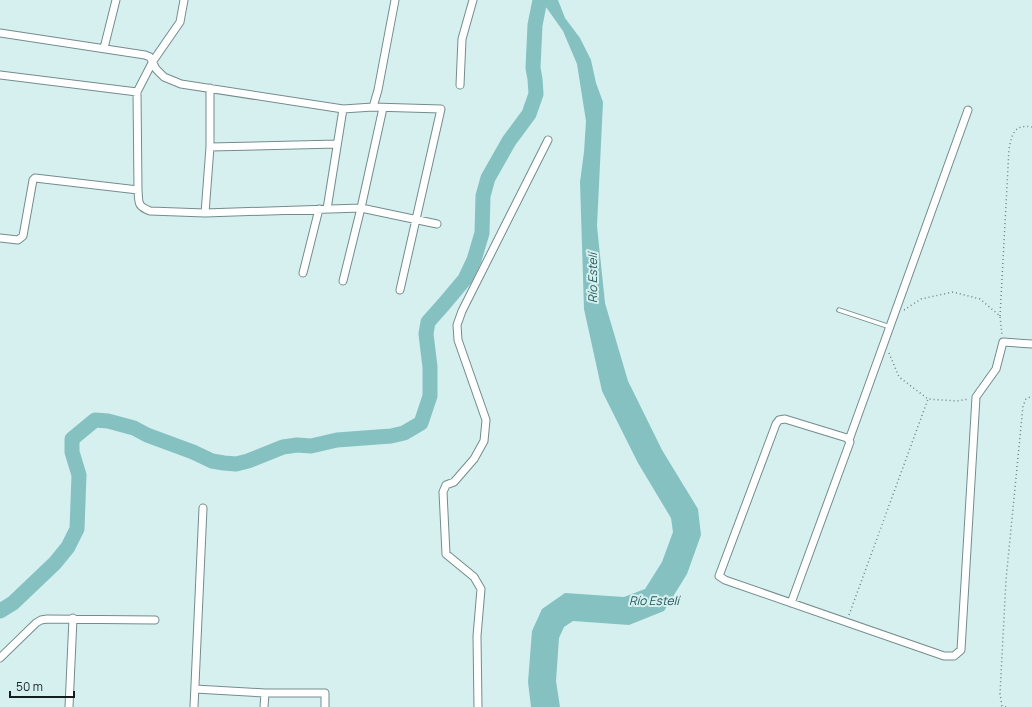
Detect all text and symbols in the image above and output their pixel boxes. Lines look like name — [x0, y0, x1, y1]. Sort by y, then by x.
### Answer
water label: Río Estelí — [584, 251, 601, 303]
water label: Río Estelí — [629, 592, 681, 609]
scale bar — [10, 673, 74, 699]
text: 50 m — [16, 678, 43, 695]

